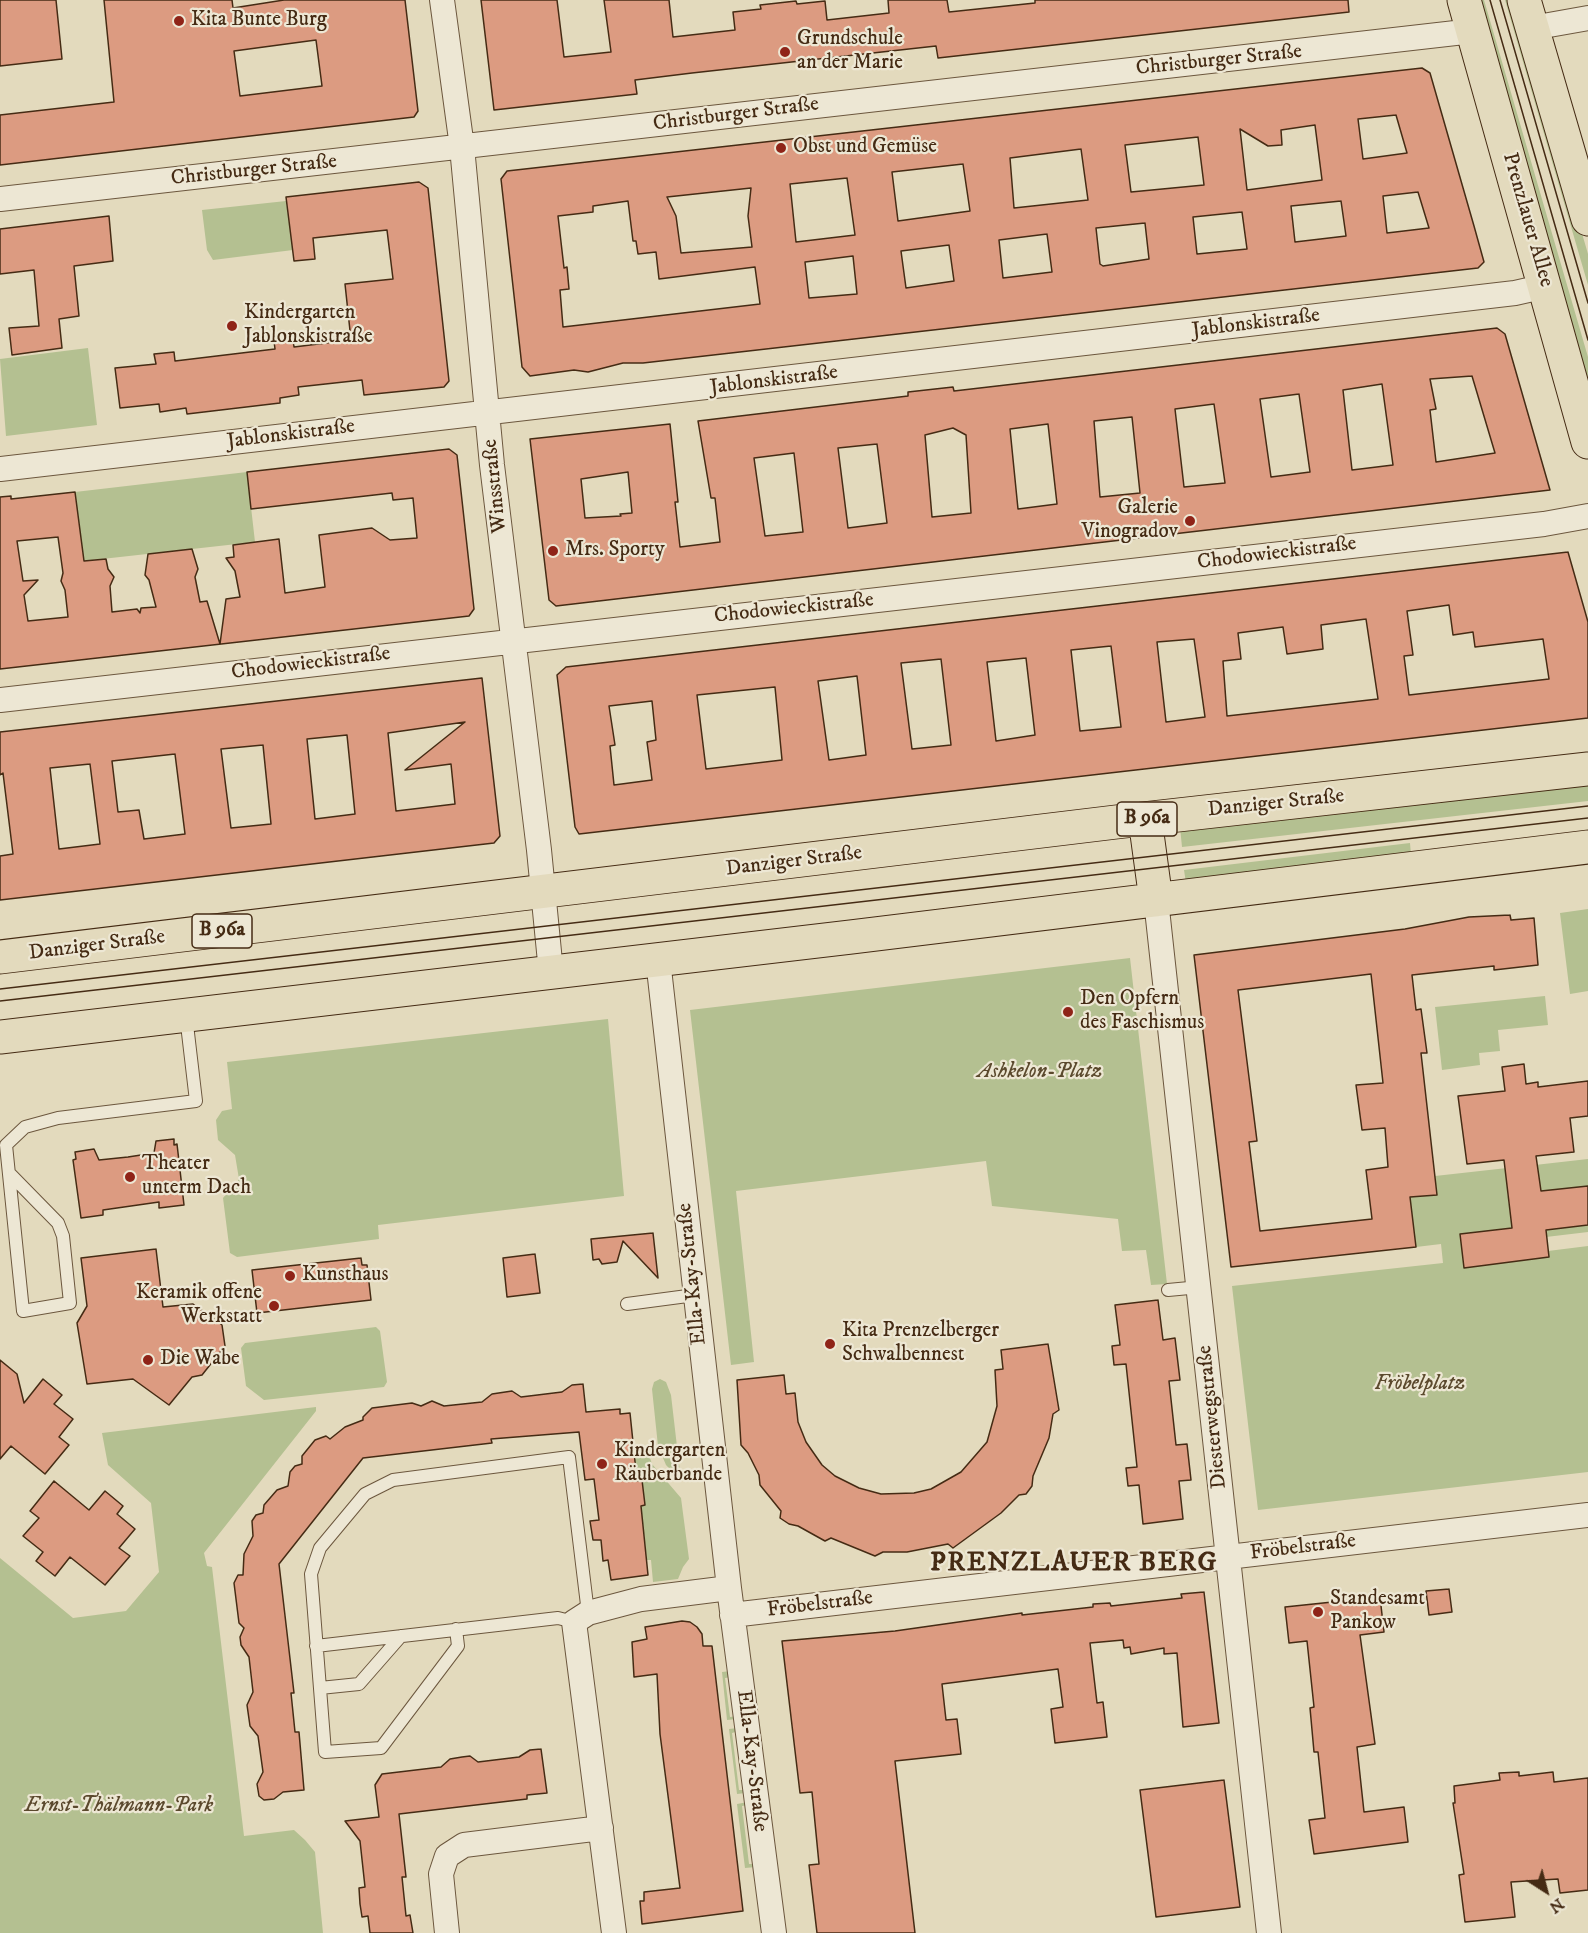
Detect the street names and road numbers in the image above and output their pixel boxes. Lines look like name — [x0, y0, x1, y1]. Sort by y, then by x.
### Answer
street label: Christburger Straße — [1135, 40, 1303, 82]
street label: Christburger Straße — [652, 92, 820, 138]
street label: Christburger Straße — [170, 150, 338, 192]
street label: Prenzlauer Allee — [1496, 150, 1558, 290]
street label: Jablonskistraße — [1191, 304, 1321, 344]
street label: Jablonskistraße — [709, 361, 839, 401]
street label: Jablonskistraße — [226, 415, 356, 455]
street label: Winsstraße — [479, 438, 513, 534]
street label: Chodowieckistraße — [1196, 532, 1358, 576]
street label: Chodowieckistraße — [713, 588, 875, 630]
street label: Chodowieckistraße — [230, 642, 392, 686]
street label: Danziger Straße — [1206, 784, 1346, 824]
road number: B 96a — [1117, 802, 1177, 836]
street label: Danziger Straße — [724, 841, 864, 883]
road number: B 96a — [192, 914, 252, 948]
street label: Danziger Straße — [27, 925, 167, 967]
street label: Ella-Kay-Straße — [673, 1202, 713, 1346]
street label: Diesterwegstraße — [1193, 1344, 1233, 1490]
street label: Fröbelstraße — [1249, 1529, 1357, 1567]
street label: Fröbelstraße — [766, 1586, 874, 1624]
street label: Ella-Kay-Straße — [730, 1689, 772, 1833]

